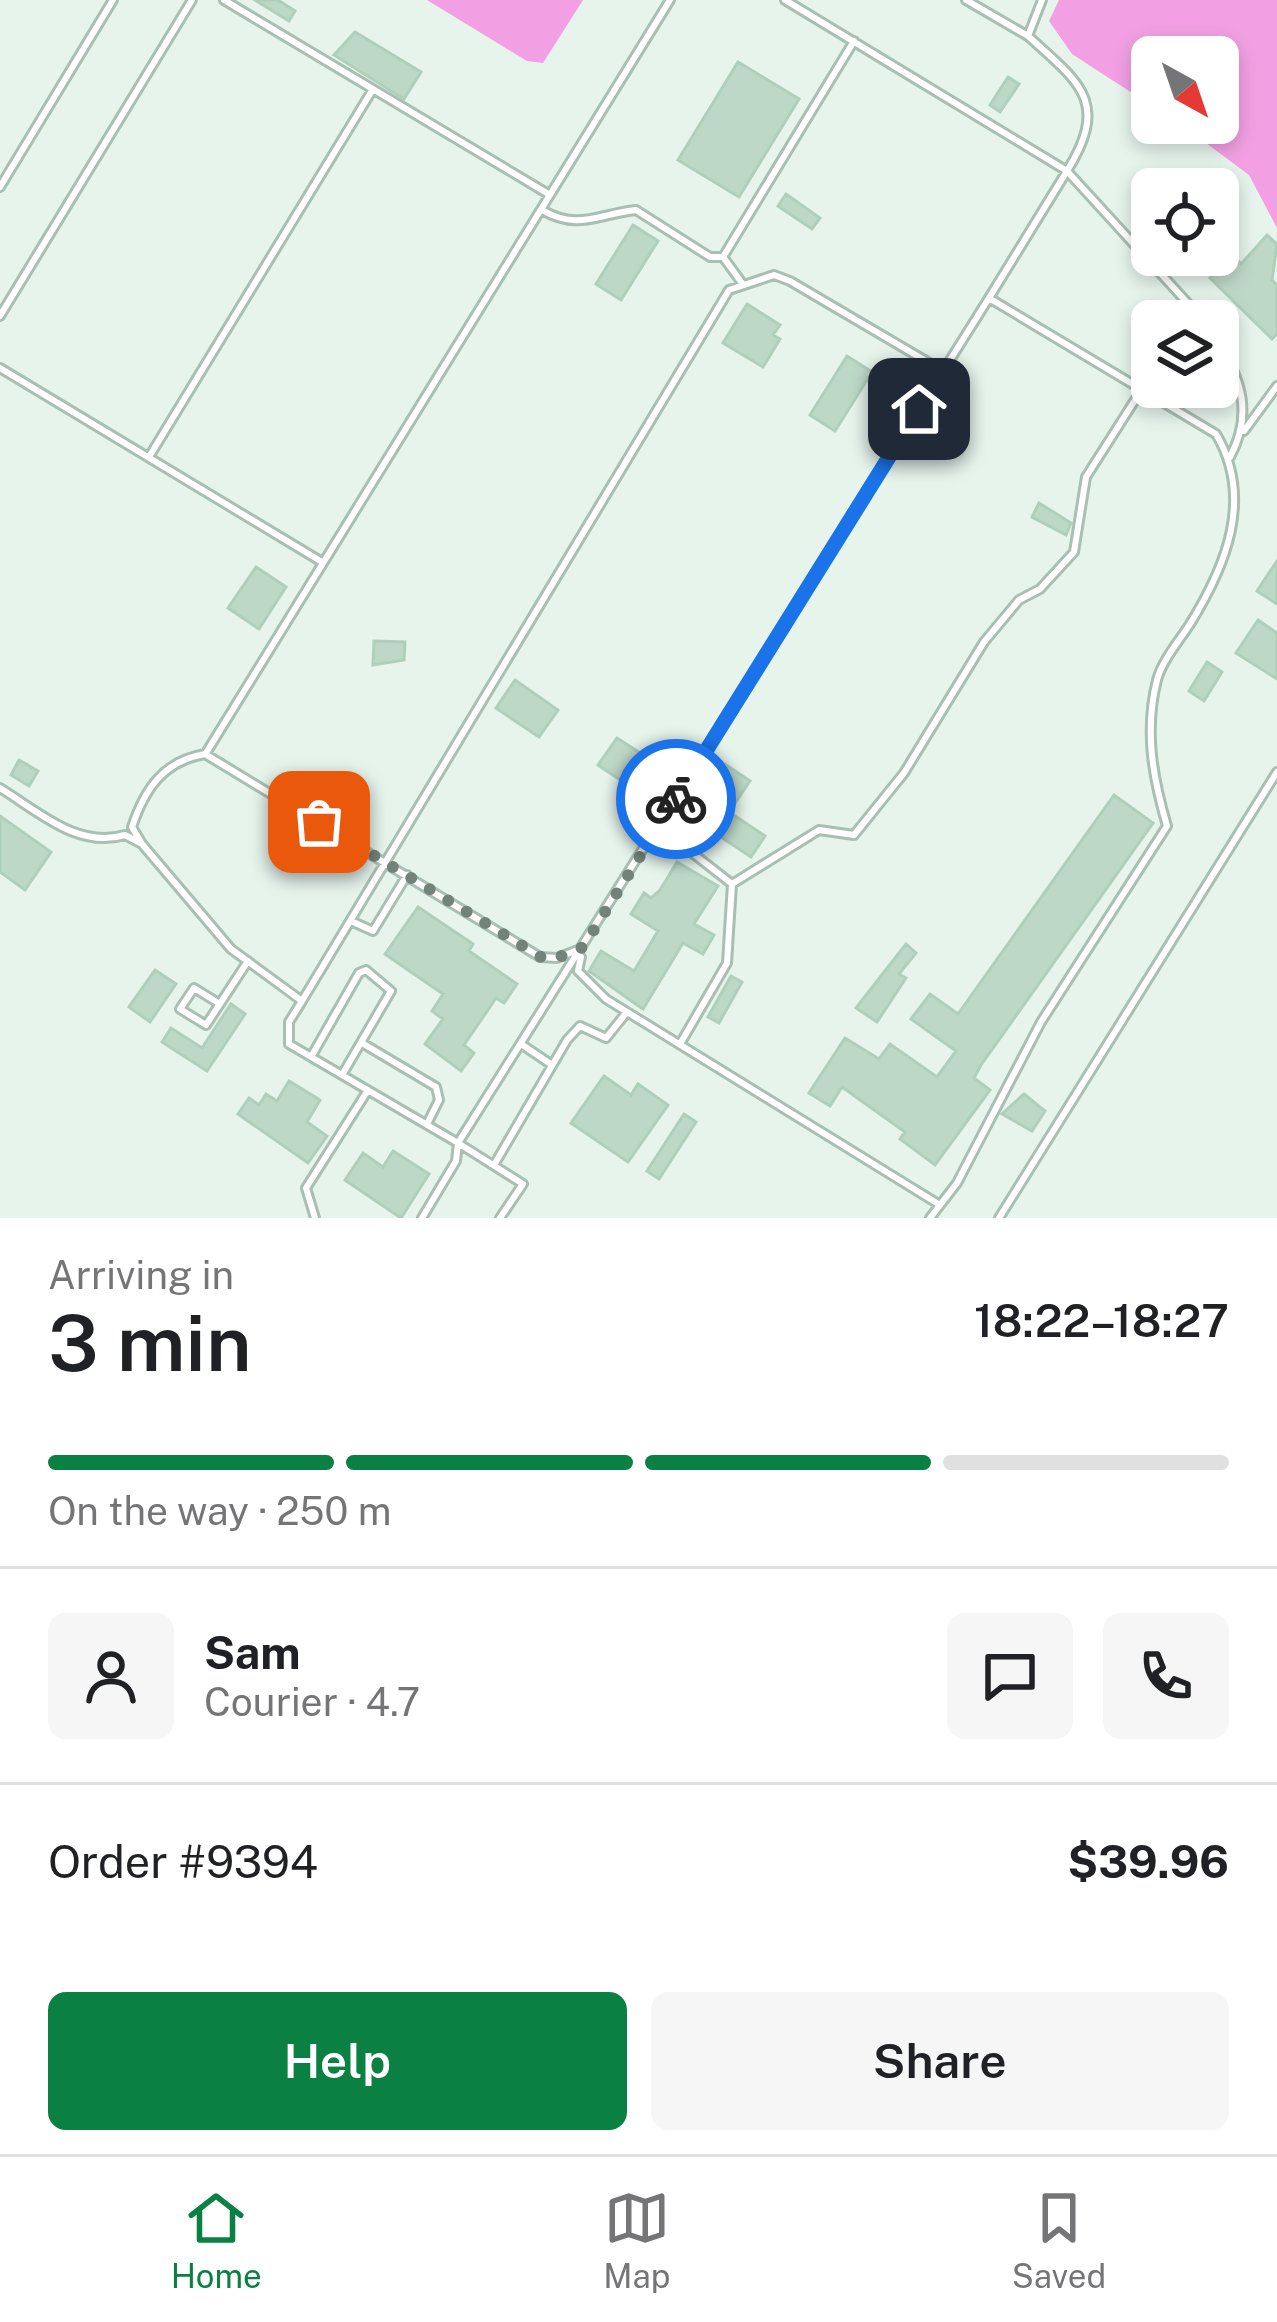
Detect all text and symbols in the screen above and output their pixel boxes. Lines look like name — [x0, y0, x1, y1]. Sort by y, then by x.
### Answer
north arrow — [1131, 36, 1239, 144]
map controls — [1131, 36, 1239, 408]
button: locate — [1131, 168, 1239, 276]
button: layers — [1131, 300, 1239, 408]
pin — [868, 358, 970, 460]
icon: home — [886, 376, 952, 442]
courier — [616, 739, 736, 859]
icon: bike — [643, 766, 709, 832]
pin — [268, 771, 370, 873]
icon: bag — [286, 789, 352, 855]
text: Arriving in — [48, 1252, 234, 1298]
text: 18:22–18:27 — [974, 1294, 1229, 1347]
text: 3 min — [48, 1297, 252, 1389]
text: On the way · 250 m — [48, 1488, 392, 1534]
button: person — [48, 1613, 174, 1739]
button: chat — [947, 1613, 1073, 1739]
button: phone — [1103, 1613, 1229, 1739]
text: Sam — [204, 1626, 301, 1679]
text: Courier · 4.7 — [204, 1679, 420, 1725]
text: Order #9394 — [48, 1835, 318, 1888]
text: $39.96 — [1068, 1835, 1229, 1888]
button: Help — [48, 1992, 627, 2130]
button: Share — [651, 1992, 1229, 2130]
tab: Home — [171, 2185, 262, 2295]
tab: Map — [603, 2185, 670, 2295]
tab: Saved — [1012, 2185, 1106, 2295]

